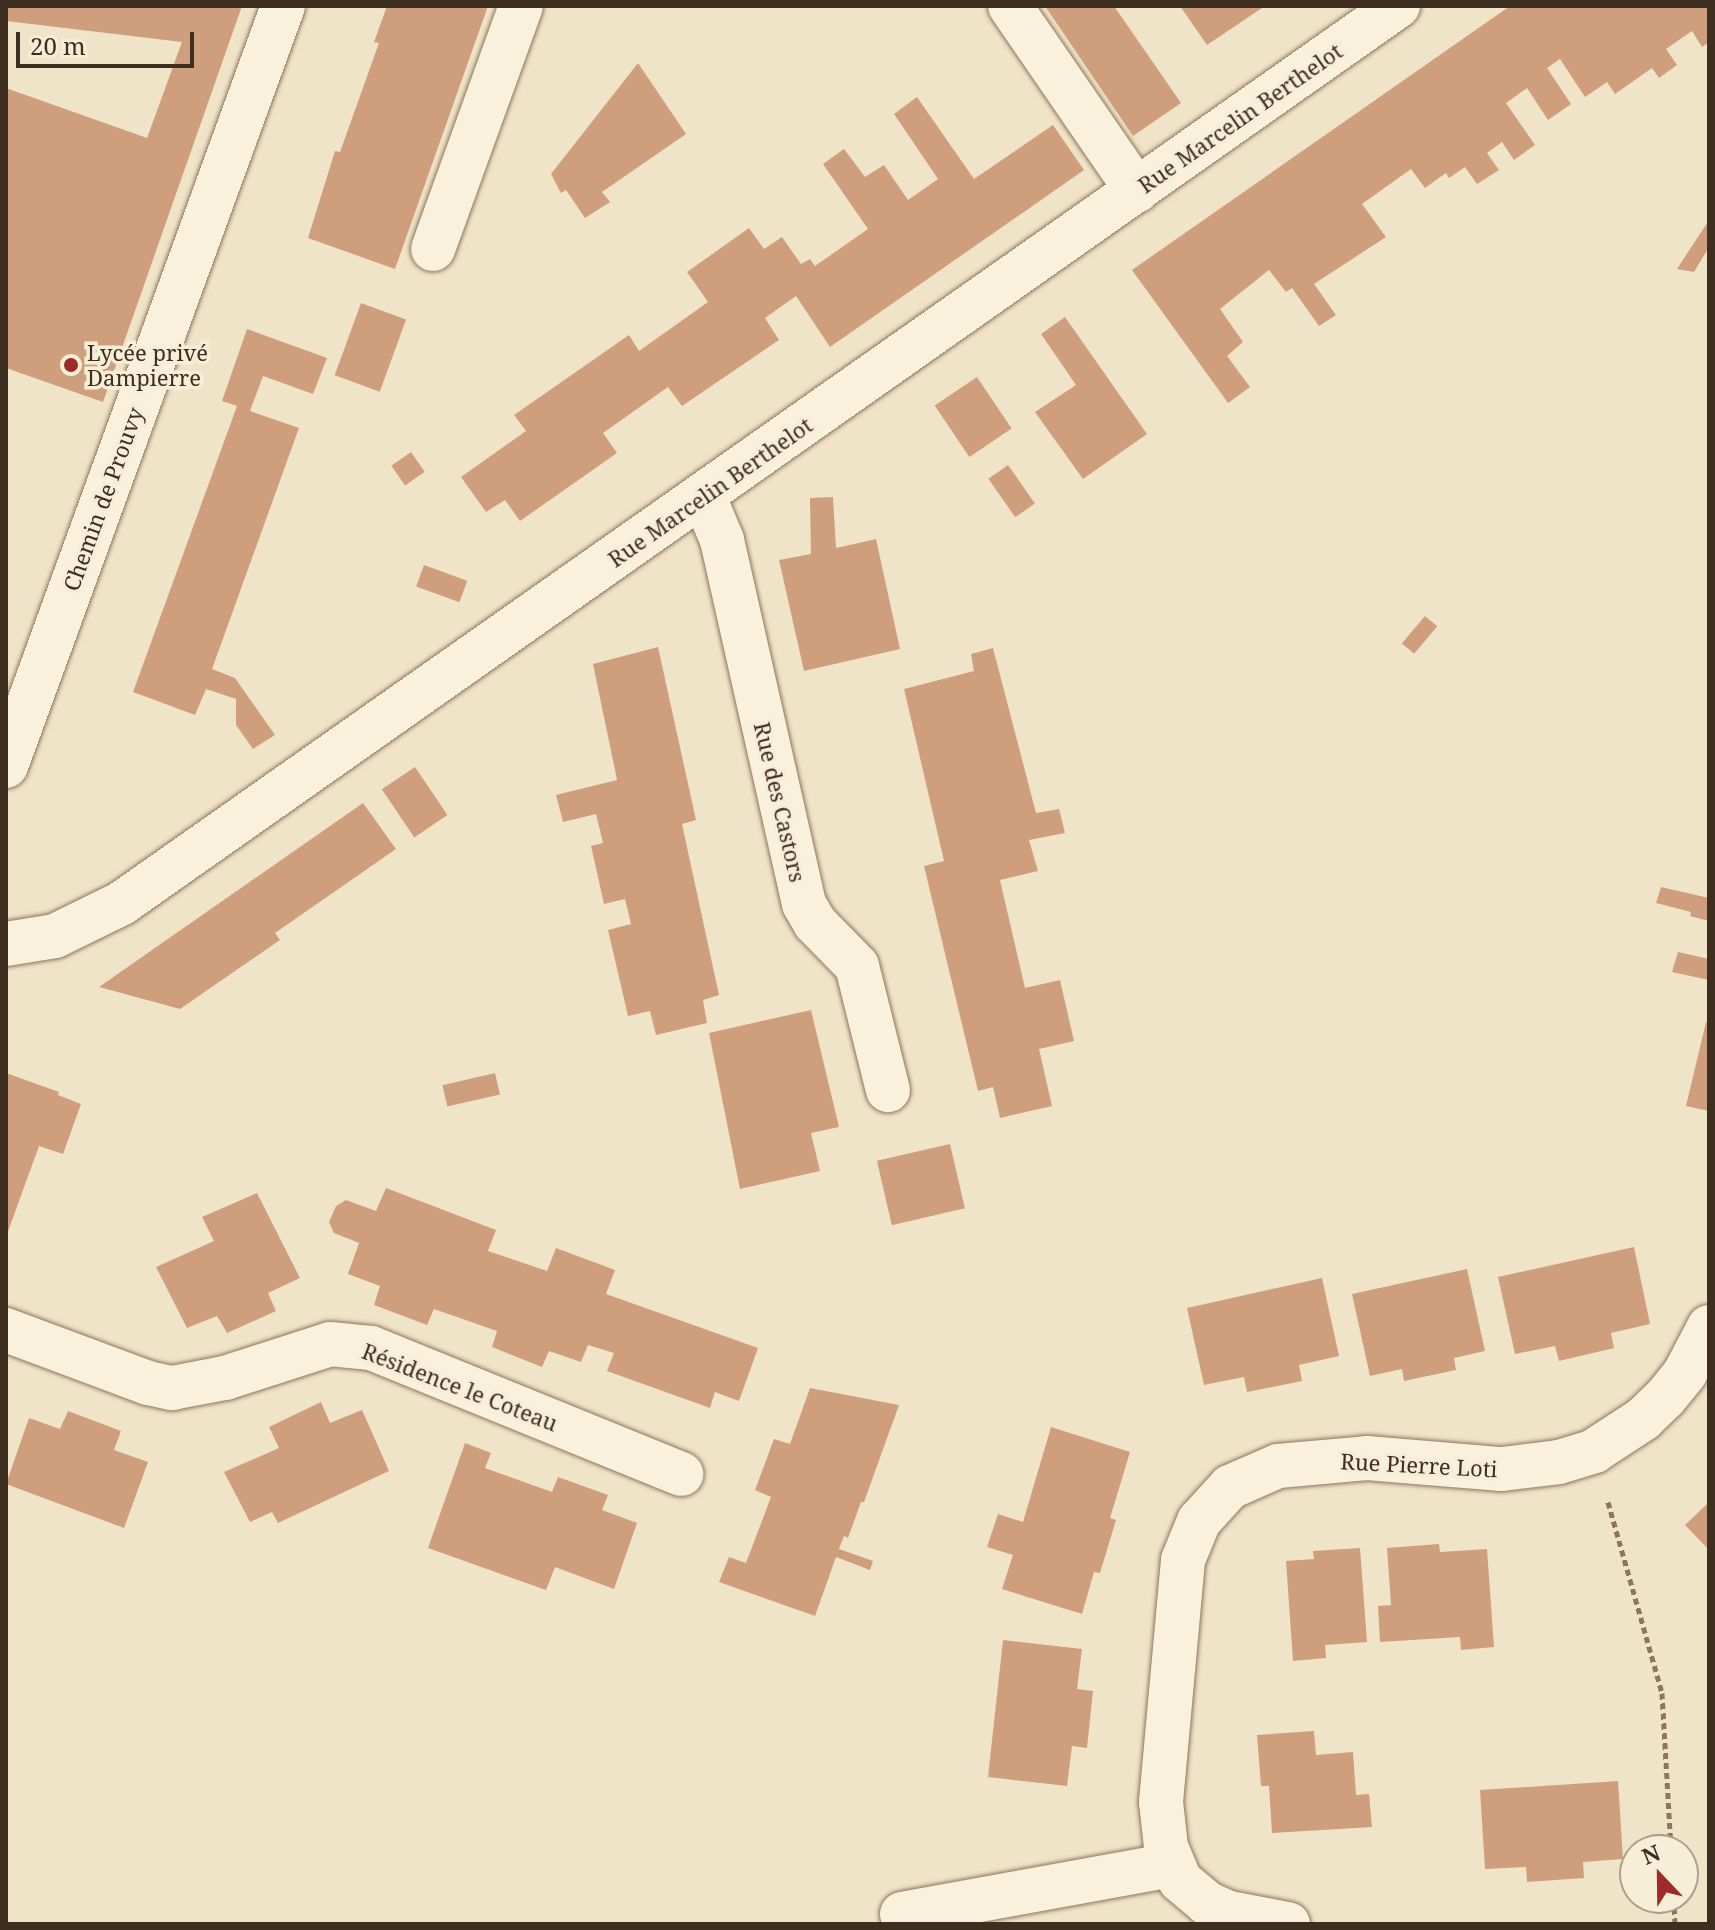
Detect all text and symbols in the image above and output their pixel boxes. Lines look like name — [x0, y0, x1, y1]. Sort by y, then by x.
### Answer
scale bar — [20, 16, 198, 66]
text: 20 m — [30, 29, 86, 62]
street label: Rue Marcelin Berthelot — [1133, 38, 1347, 198]
place label: Lycée privé Dampierre — [87, 339, 208, 390]
marker: Lycée privé Dampierre — [62, 356, 80, 374]
street label: Chemin de Prouvy — [58, 404, 148, 594]
street label: Rue Marcelin Berthelot — [603, 412, 817, 572]
street label: Rue des Castors — [749, 719, 811, 885]
street label: Résidence le Coteau — [358, 1338, 562, 1436]
street label: Rue Pierre Loti — [1340, 1448, 1498, 1482]
north arrow — [1619, 1834, 1699, 1914]
text: N — [1637, 1836, 1664, 1871]

